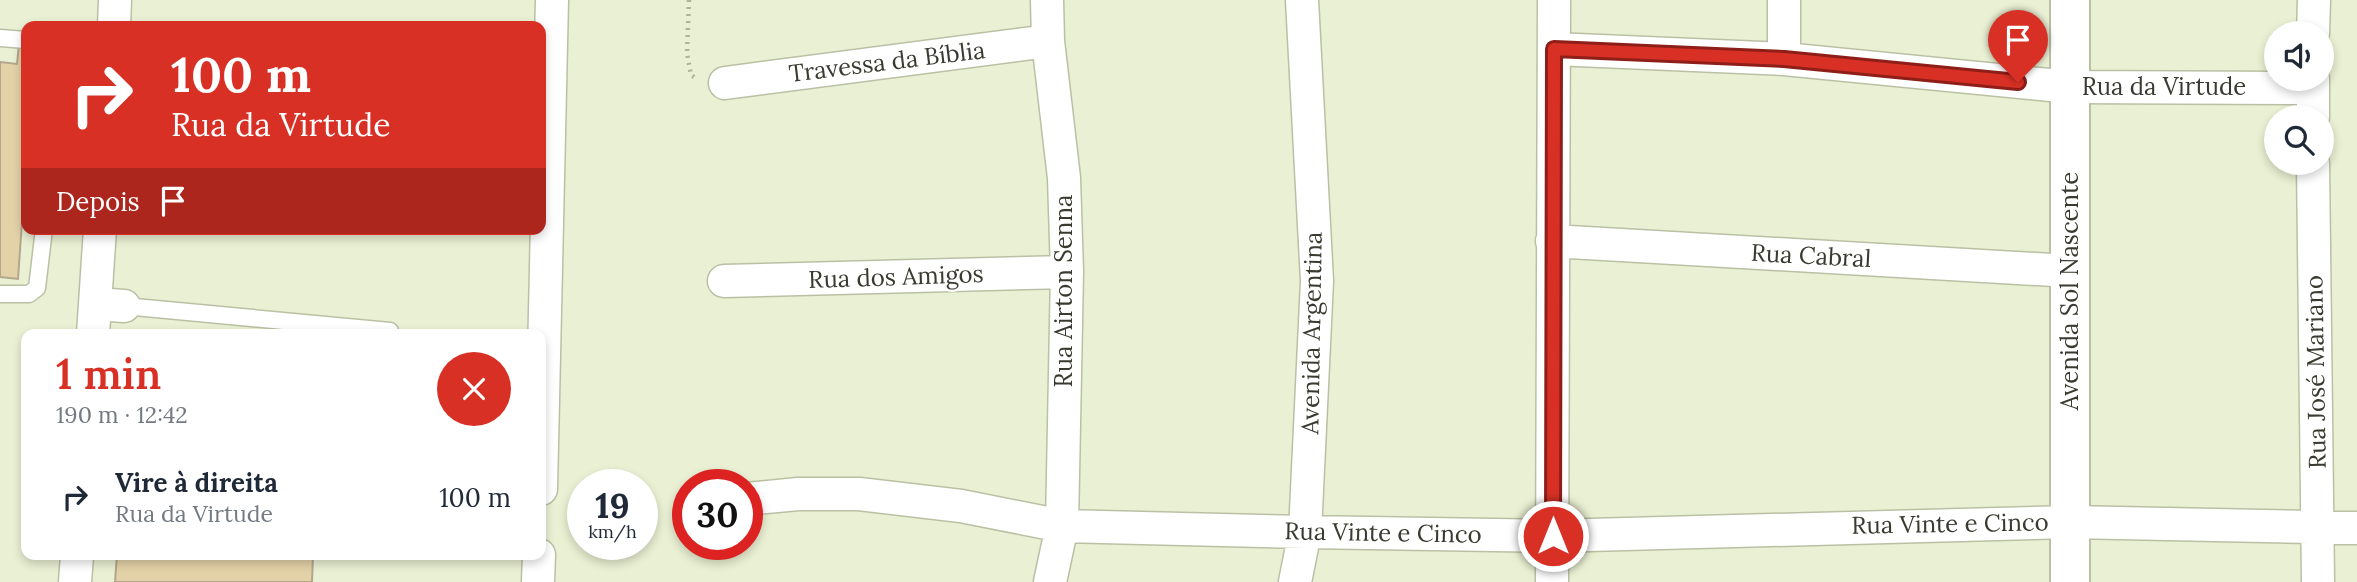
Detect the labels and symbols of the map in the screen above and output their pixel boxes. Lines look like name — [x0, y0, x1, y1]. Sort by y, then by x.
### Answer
pin — [1988, 10, 2048, 82]
street label: Travessa da Bíblia — [787, 34, 987, 89]
street label: Rua da Virtude — [2082, 71, 2246, 102]
street label: Avenida Sol Nascente — [2054, 172, 2085, 411]
street label: Rua Airton Senna — [1048, 195, 1079, 387]
street label: Avenida Argentina — [1294, 231, 1329, 436]
street label: Rua Cabral — [1750, 237, 1872, 274]
street label: Rua dos Amigos — [808, 258, 984, 295]
street label: Rua José Mariano — [2298, 275, 2333, 469]
speed limit sign: 30 — [672, 469, 763, 560]
position arrow — [1516, 499, 1590, 573]
street label: Rua Vinte e Cinco — [1851, 506, 2049, 541]
street label: Rua Vinte e Cinco — [1284, 515, 1482, 550]

